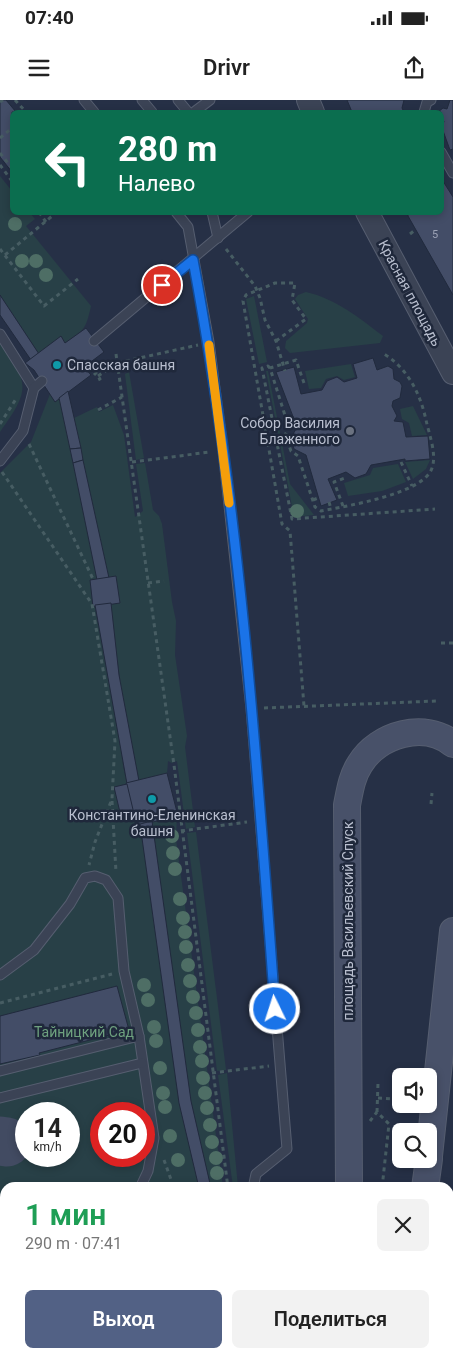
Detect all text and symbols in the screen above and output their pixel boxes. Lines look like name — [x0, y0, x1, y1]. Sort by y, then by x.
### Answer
text: 07:40 — [25, 6, 74, 29]
icon: menu — [25, 54, 53, 82]
icon: share — [400, 54, 428, 82]
text: Drivr — [203, 55, 250, 80]
text: 280 m — [118, 129, 217, 170]
icon: left — [35, 130, 100, 195]
text: Налево — [118, 171, 195, 196]
house number: 5 — [432, 228, 438, 241]
street label: Красная площадь — [375, 237, 445, 349]
pin — [141, 264, 183, 306]
icon: arrive — [148, 271, 176, 299]
place label: Спасская башня — [67, 357, 175, 373]
marker: Спасская башня — [51, 359, 63, 371]
place label: Собор Василия Блаженного — [240, 415, 340, 447]
marker: Собор Василия Блаженного — [344, 425, 356, 437]
marker: Константино-Еленинская башня — [146, 793, 158, 805]
place label: Константино-Еленинская башня — [68, 807, 236, 839]
street label: площадь Васильевский Спуск — [340, 821, 356, 1020]
position arrow — [248, 982, 300, 1034]
park label: Тайницкий Сад — [34, 1024, 135, 1040]
map controls — [392, 1068, 437, 1168]
button: sound — [392, 1068, 437, 1113]
speed limit sign: 20 — [90, 1102, 155, 1167]
text: 14 — [33, 1114, 62, 1143]
button: search — [392, 1123, 437, 1168]
text: km/h — [33, 1140, 62, 1154]
text: 1 мин — [25, 1197, 106, 1232]
button: close — [377, 1199, 429, 1251]
text: 290 m · 07:41 — [25, 1234, 122, 1253]
button: Выход — [25, 1290, 222, 1348]
button: Поделиться — [232, 1290, 429, 1348]

